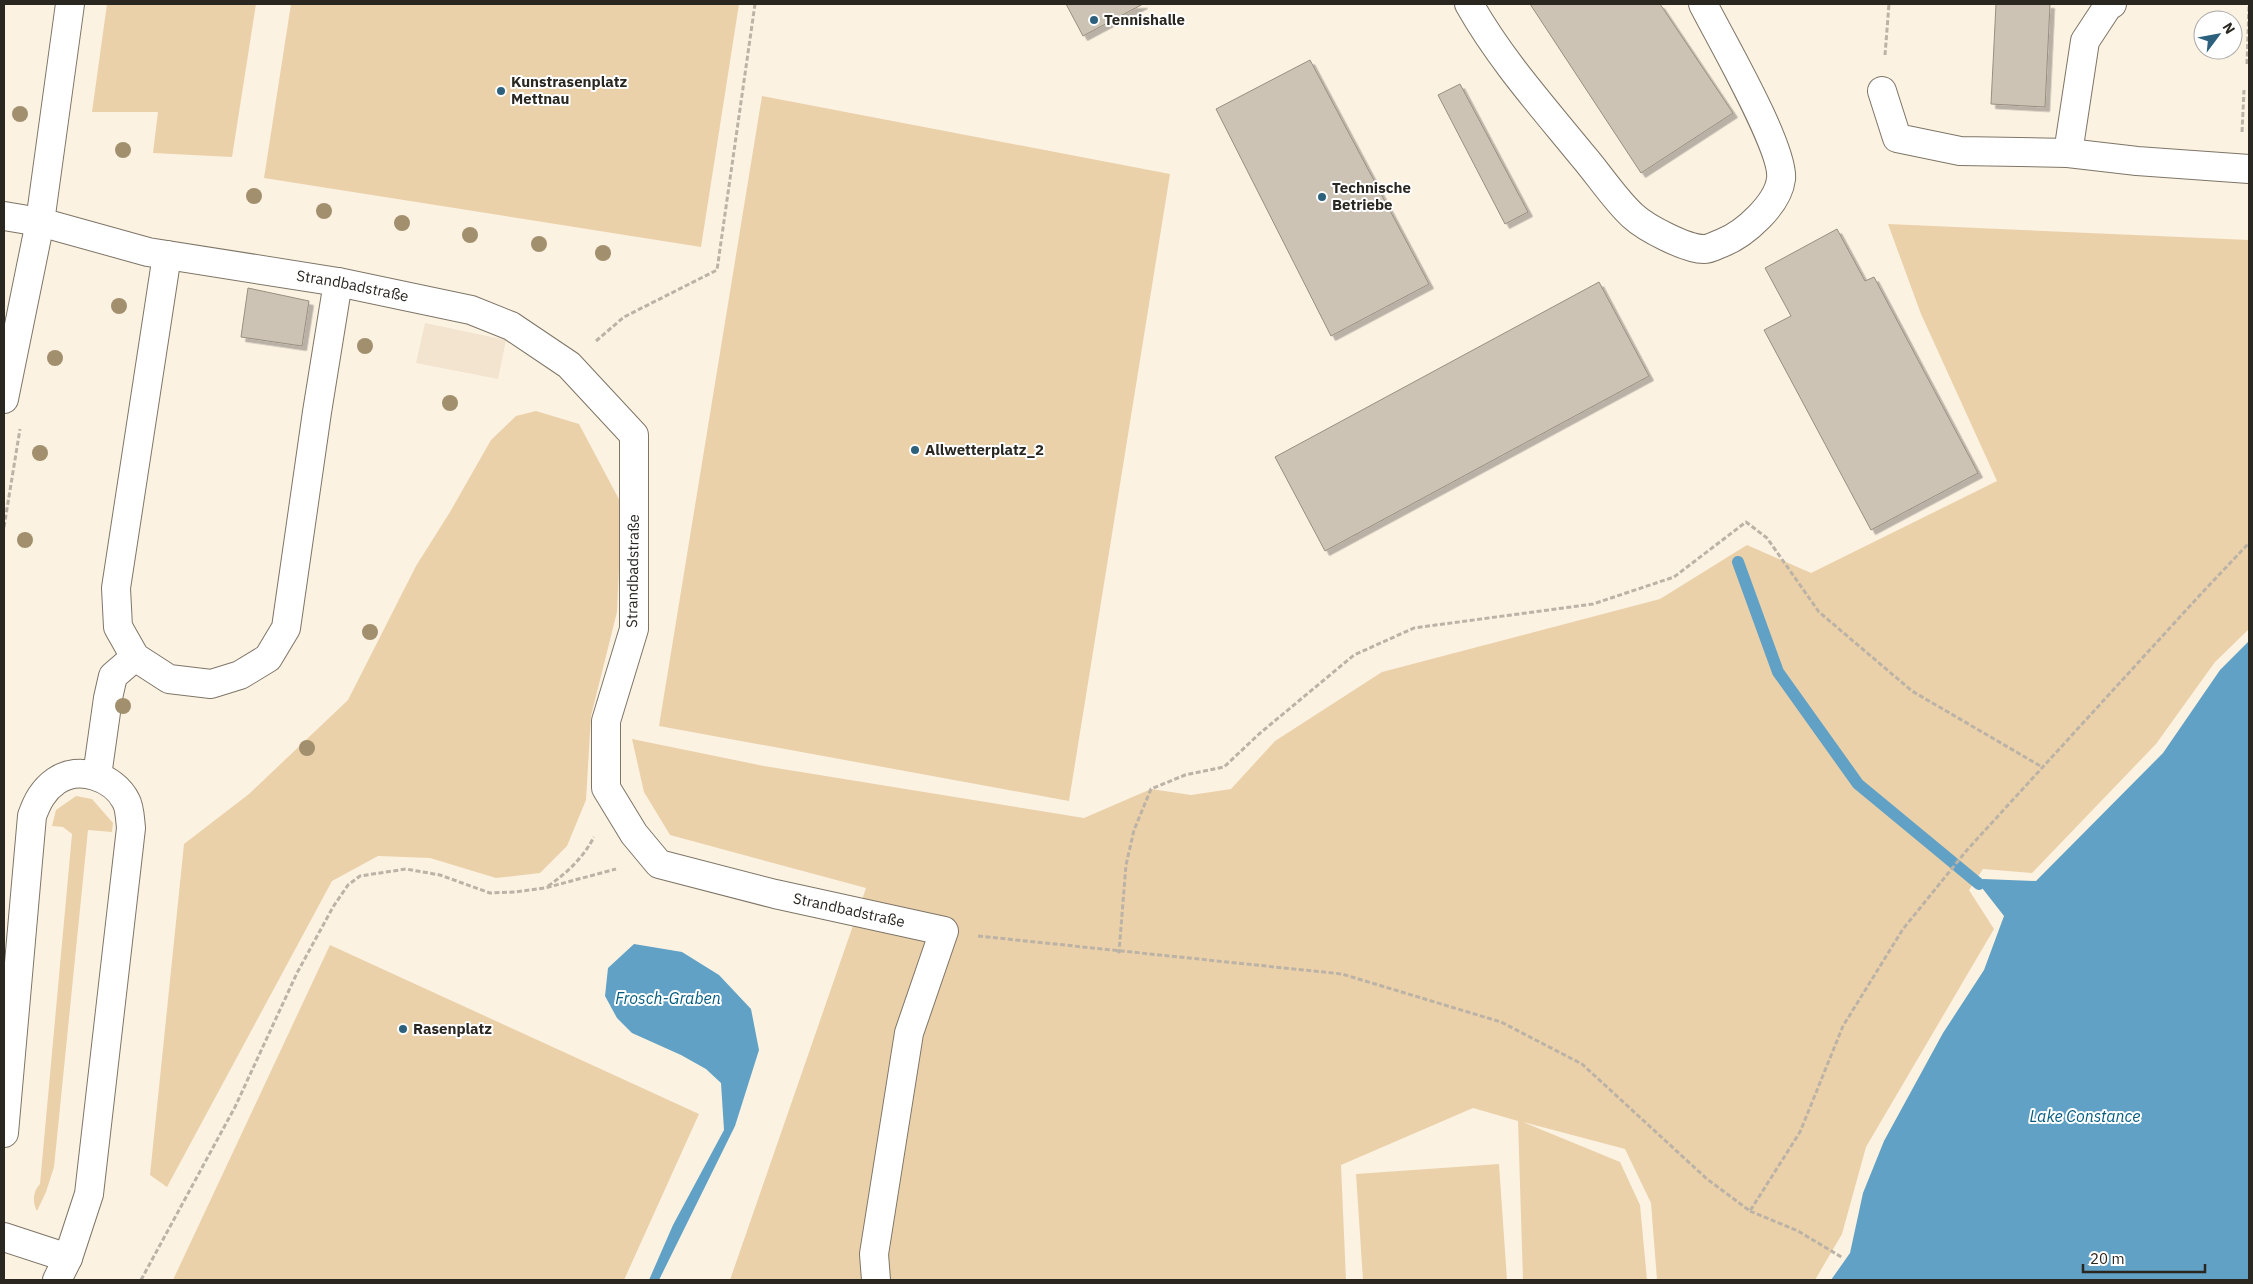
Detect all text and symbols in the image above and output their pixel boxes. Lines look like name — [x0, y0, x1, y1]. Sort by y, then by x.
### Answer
place label: Tennishalle — [1104, 10, 1185, 29]
north arrow — [2193, 10, 2243, 60]
marker: Tennishalle — [1088, 14, 1100, 26]
text: N — [2219, 19, 2239, 37]
place label: Kunstrasenplatz Mettnau — [511, 72, 627, 108]
marker: Kunstrasenplatz Mettnau — [495, 85, 507, 97]
place label: Technische Betriebe — [1332, 178, 1411, 214]
marker: Technische Betriebe — [1316, 191, 1328, 203]
street label: Strandbadstraße — [295, 266, 411, 306]
place label: Allwetterplatz_2 — [925, 440, 1044, 459]
marker: Allwetterplatz_2 — [909, 444, 921, 456]
street label: Strandbadstraße — [622, 514, 643, 628]
street label: Strandbadstraße — [791, 888, 907, 931]
water label: Frosch-Graben — [615, 988, 721, 1008]
place label: Rasenplatz — [413, 1019, 492, 1038]
marker: Rasenplatz — [397, 1023, 409, 1035]
water label: Lake Constance — [2030, 1106, 2140, 1126]
scale bar — [2083, 1242, 2206, 1274]
text: 20 m — [2090, 1249, 2125, 1268]

